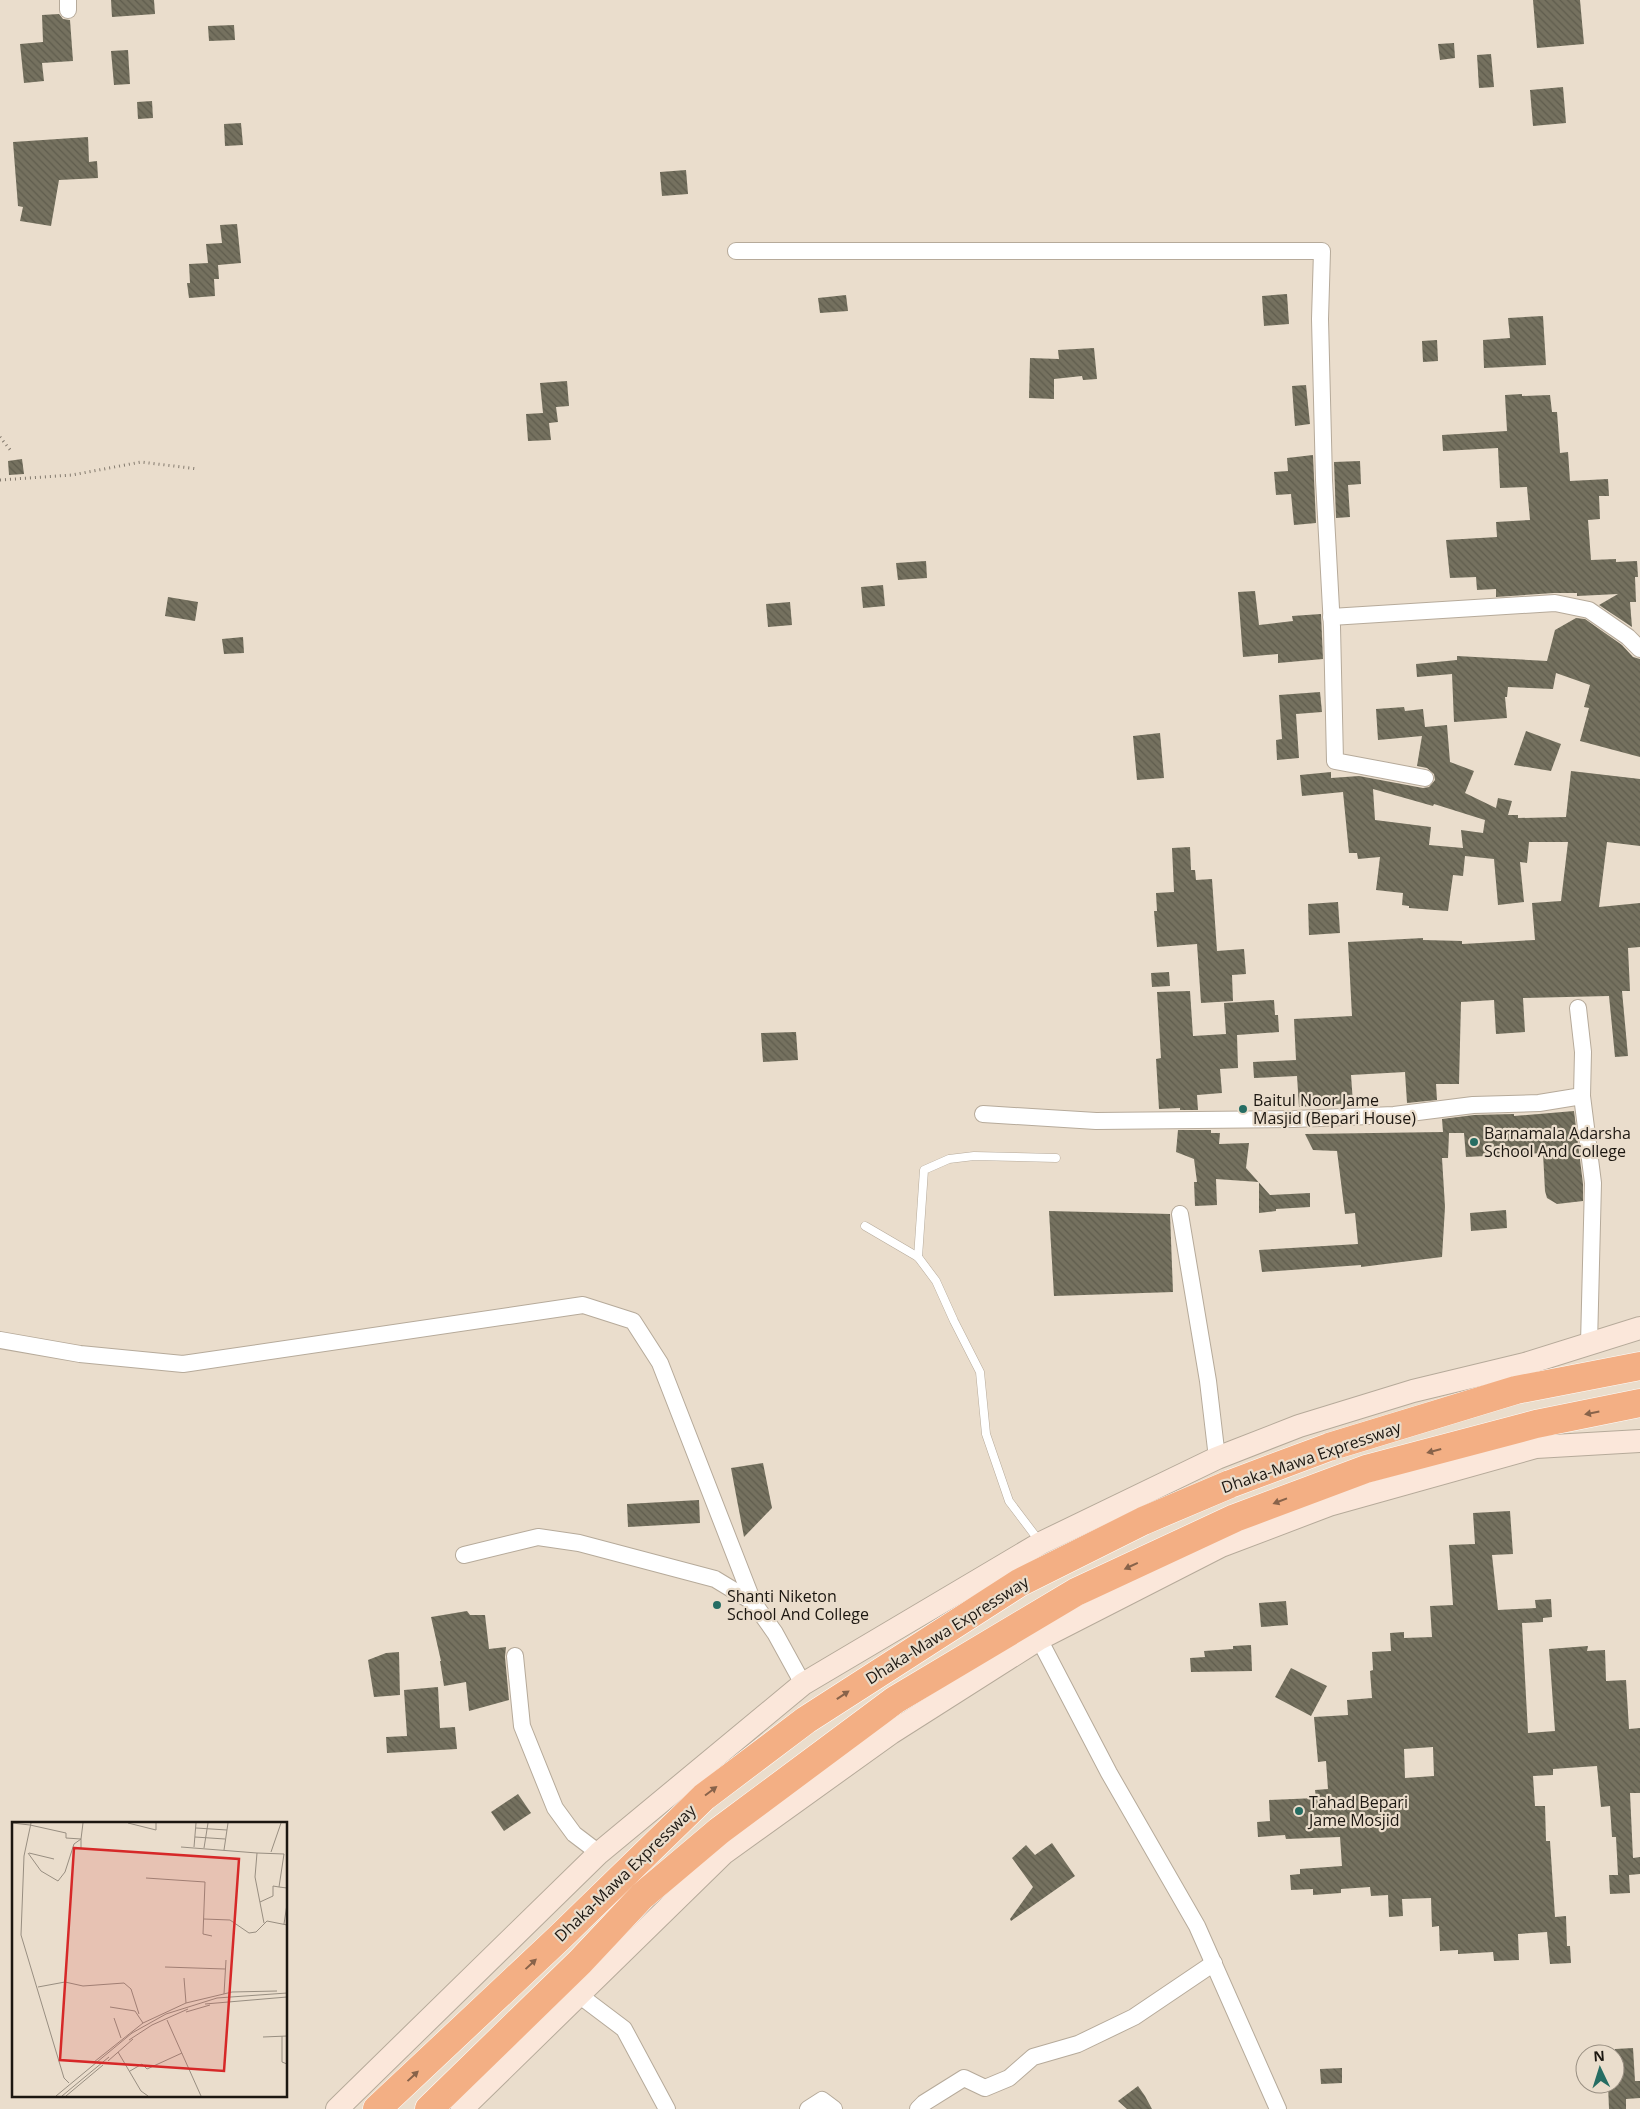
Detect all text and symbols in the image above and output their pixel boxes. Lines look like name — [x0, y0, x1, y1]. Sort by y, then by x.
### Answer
place label: Baitul Noor Jame Masjid (Bepari House) — [1253, 1089, 1416, 1129]
marker: Baitul Noor Jame Masjid (Bepari House) — [1237, 1103, 1249, 1115]
place label: Barnamala Adarsha School And College — [1484, 1122, 1631, 1162]
marker: Barnamala Adarsha School And College — [1468, 1136, 1480, 1148]
one-way arrow — [1584, 1409, 1600, 1417]
street label: Dhaka-Mawa Expressway — [1218, 1416, 1405, 1498]
one-way arrow — [1427, 1447, 1442, 1455]
one-way arrow — [1272, 1497, 1287, 1505]
one-way arrow — [1124, 1563, 1138, 1571]
street label: Dhaka-Mawa Expressway — [861, 1570, 1034, 1689]
place label: Shanti Niketon School And College — [727, 1585, 869, 1625]
marker: Shanti Niketon School And College — [711, 1599, 723, 1611]
one-way arrow — [836, 1690, 849, 1700]
one-way arrow — [704, 1786, 718, 1796]
place label: Tahad Bepari Jame Mosjid — [1307, 1791, 1408, 1831]
street label: Dhaka-Mawa Expressway — [550, 1799, 701, 1946]
marker: Tahad Bepari Jame Mosjid — [1293, 1805, 1305, 1817]
inset map — [12, 1822, 288, 2096]
one-way arrow — [525, 1958, 537, 1970]
north arrow — [1575, 2044, 1625, 2094]
text: N — [1593, 2046, 1605, 2065]
one-way arrow — [407, 2070, 419, 2082]

